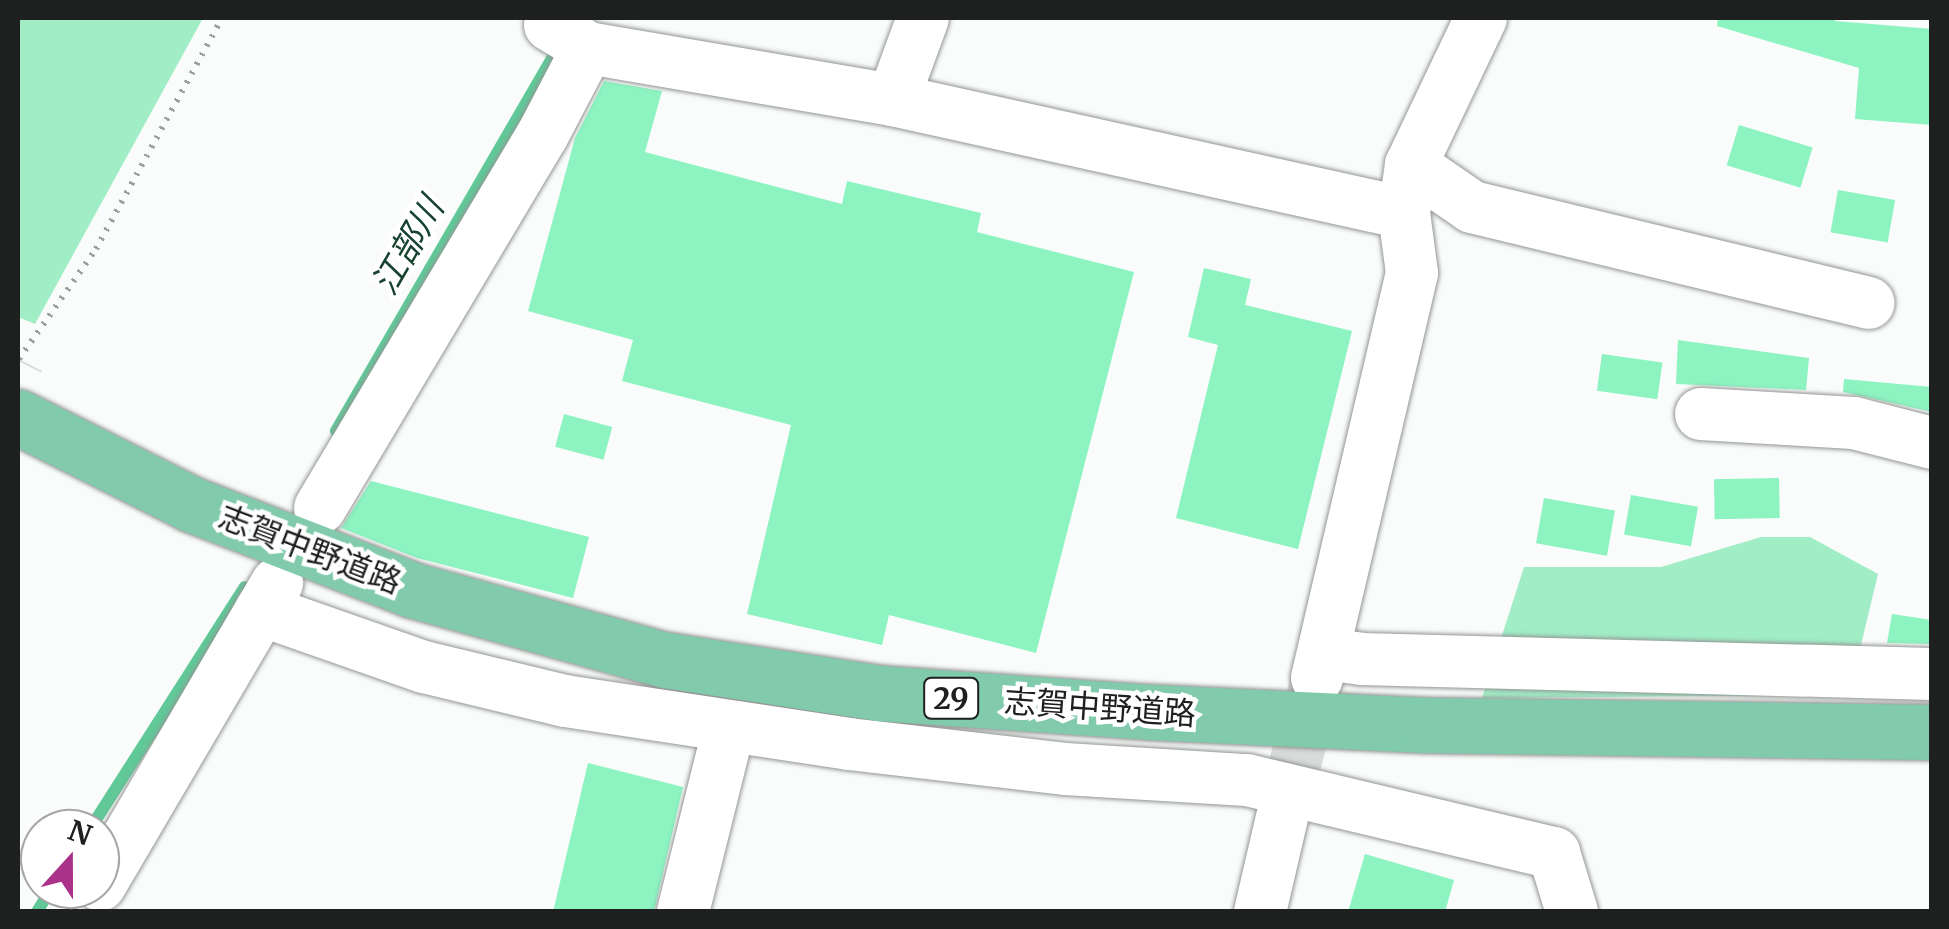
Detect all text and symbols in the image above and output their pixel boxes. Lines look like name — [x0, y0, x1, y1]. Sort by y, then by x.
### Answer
water label: 江部川 — [364, 190, 452, 302]
street label: 志賀中野道路 — [213, 498, 407, 602]
road number: 29 — [921, 673, 981, 723]
street label: 志賀中野道路 — [1003, 682, 1197, 734]
north arrow — [20, 809, 120, 909]
text: N — [63, 812, 97, 854]

